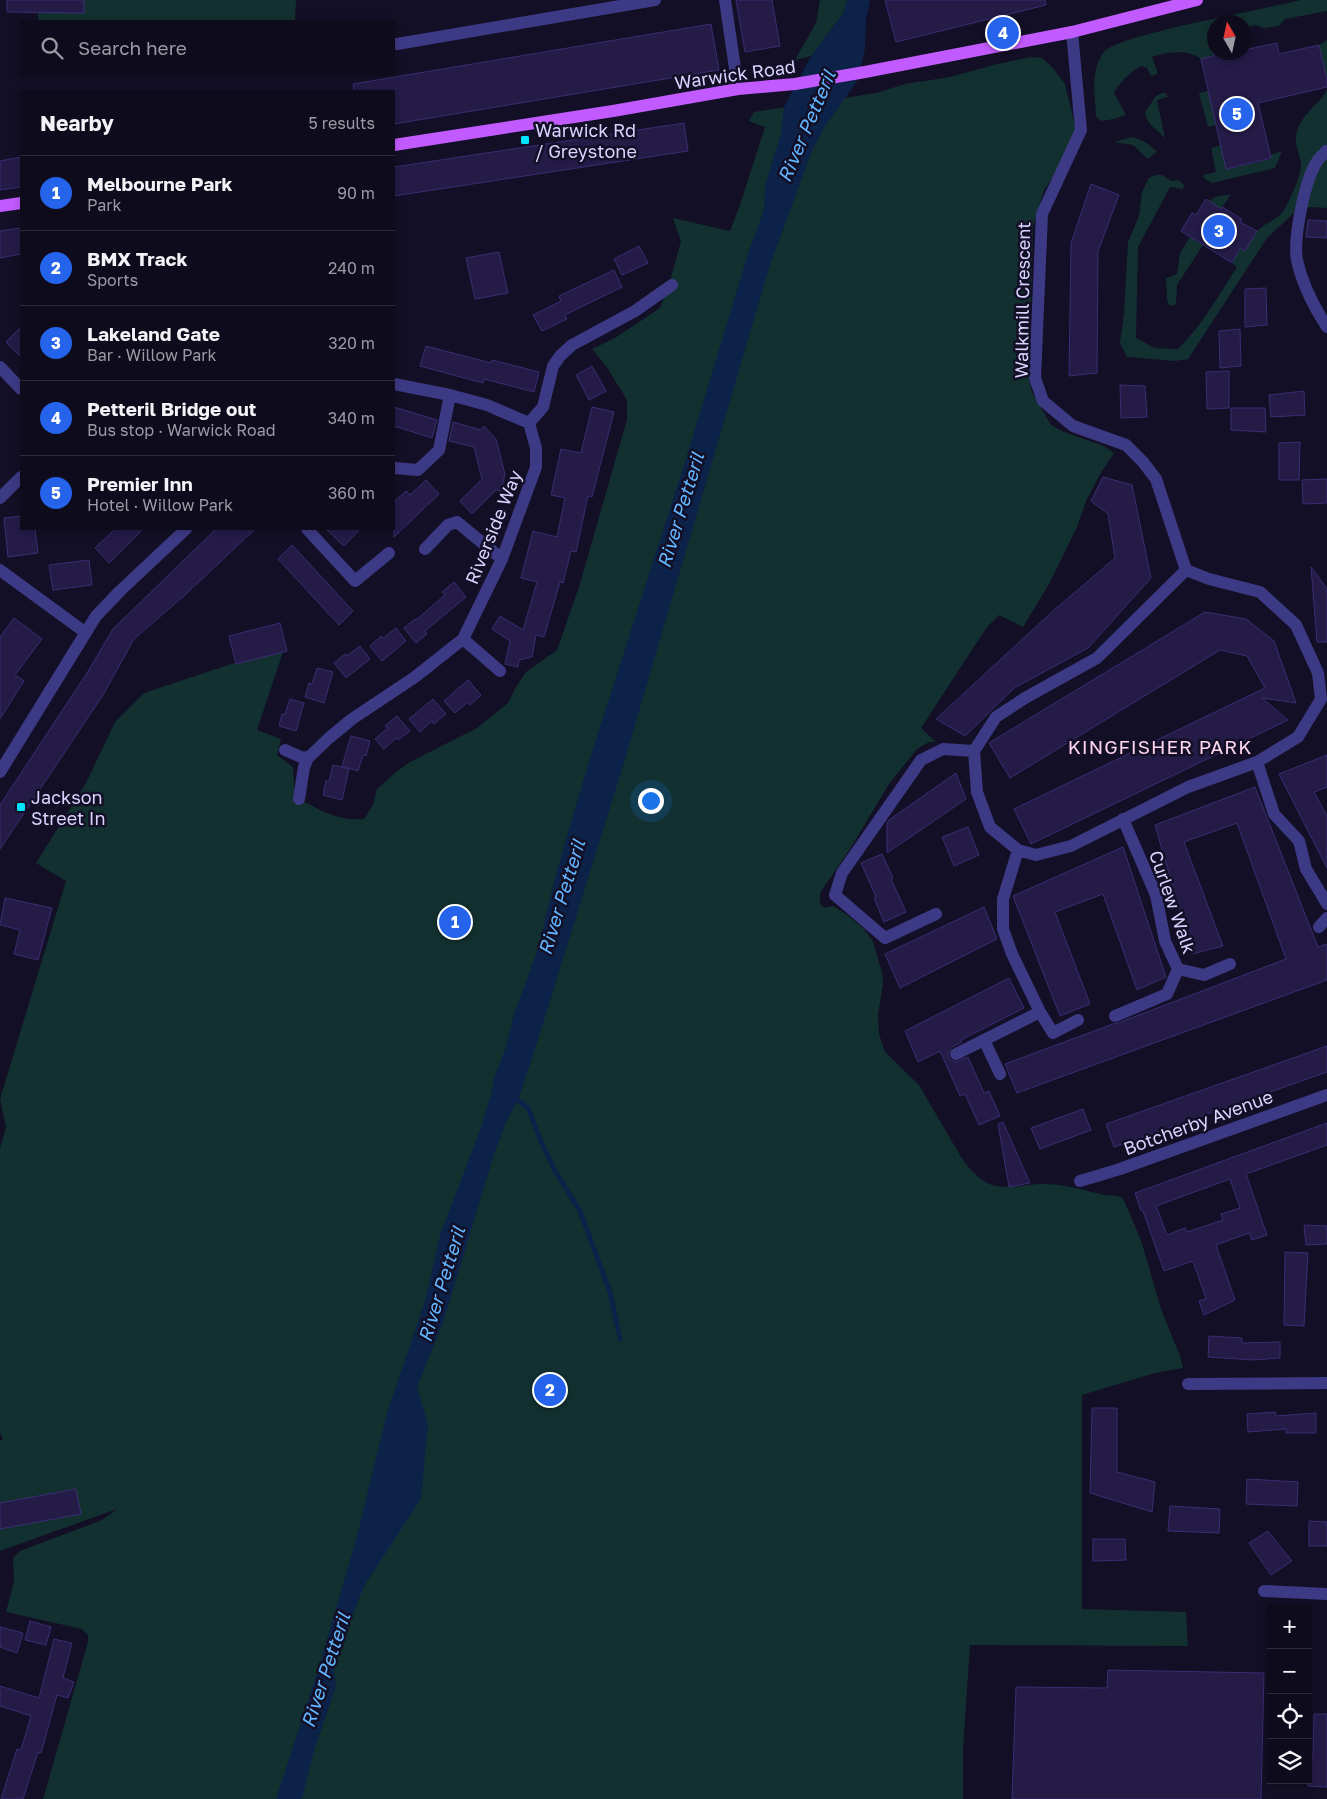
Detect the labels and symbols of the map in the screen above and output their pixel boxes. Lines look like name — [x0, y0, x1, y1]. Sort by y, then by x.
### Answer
pin: 4 — [987, 14, 1019, 52]
north arrow — [1207, 15, 1252, 60]
street label: Warwick Road — [673, 55, 797, 93]
water label: River Petteril — [772, 66, 840, 185]
pin: 5 — [1221, 95, 1253, 133]
place label: Warwick Rd / Greystone — [535, 119, 637, 162]
marker: Warwick Rd / Greystone — [519, 134, 531, 146]
pin: 3 — [1203, 212, 1235, 250]
street label: Walkmill Crescent — [1010, 221, 1034, 379]
water label: River Petteril — [652, 449, 709, 570]
street label: Riverside Way — [460, 467, 526, 587]
district label: KINGFISHER PARK — [1068, 735, 1252, 758]
place label: Jackson Street In — [31, 786, 106, 829]
your location — [638, 788, 664, 814]
marker: Jackson Street In — [15, 801, 27, 813]
water label: River Petteril — [533, 836, 590, 957]
street label: Curlew Walk — [1145, 847, 1201, 957]
pin: 1 — [439, 903, 471, 941]
street label: Botcherby Avenue — [1120, 1085, 1276, 1159]
water label: River Petteril — [413, 1223, 470, 1344]
pin: 2 — [534, 1371, 566, 1409]
water label: River Petteril — [296, 1609, 355, 1730]

